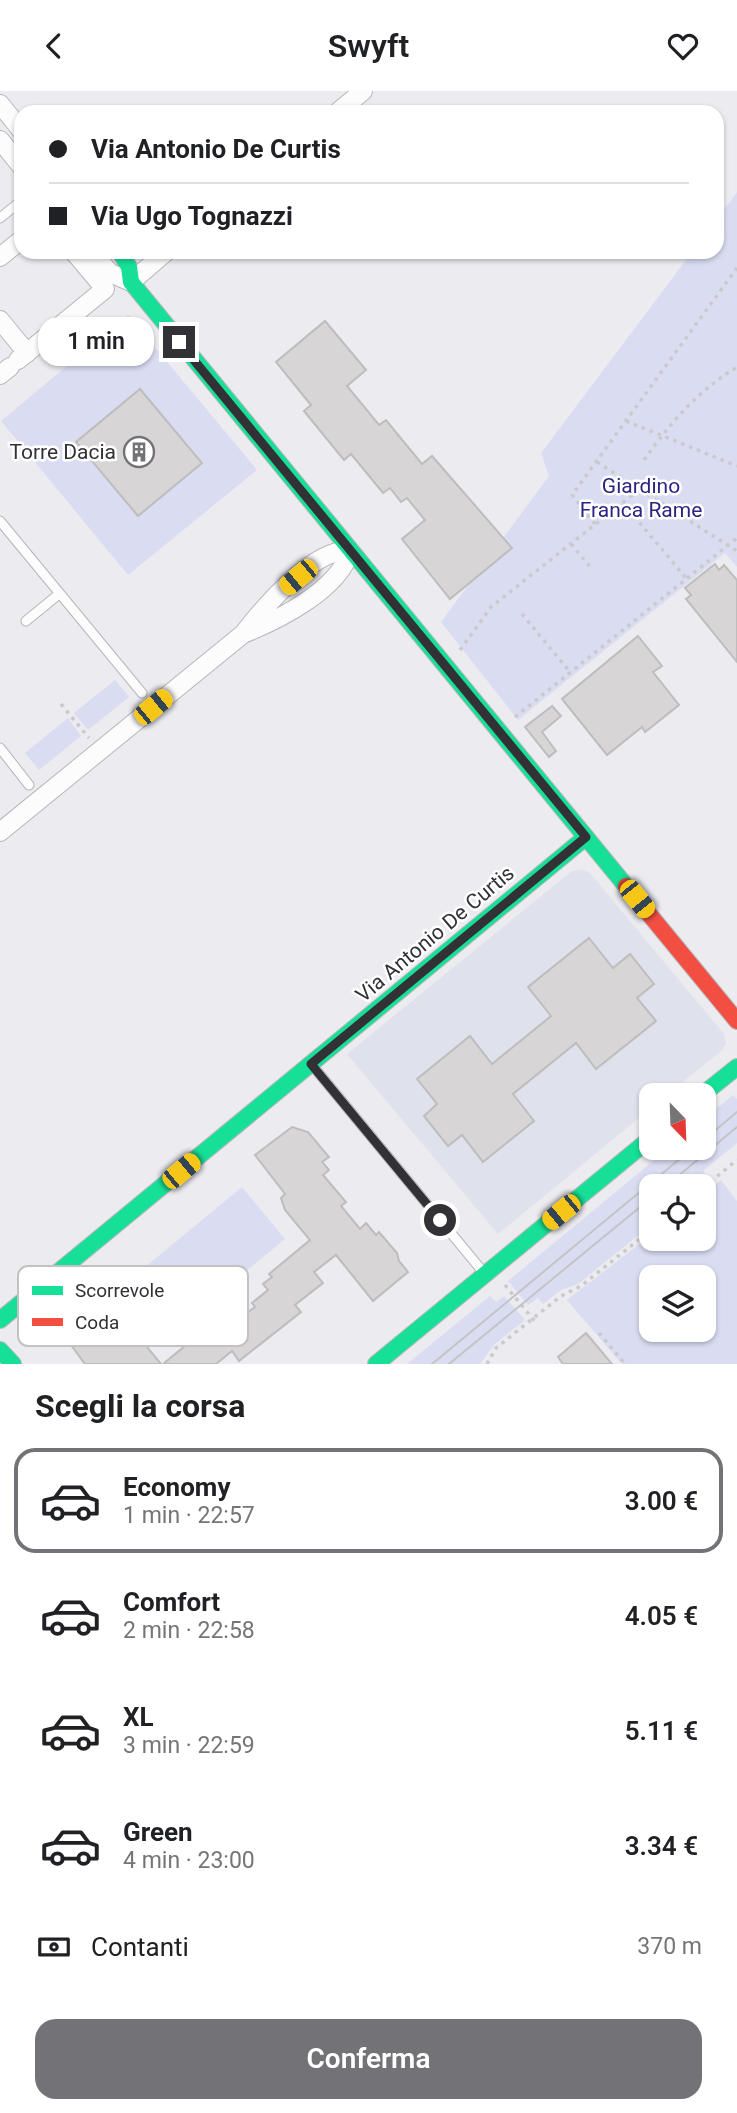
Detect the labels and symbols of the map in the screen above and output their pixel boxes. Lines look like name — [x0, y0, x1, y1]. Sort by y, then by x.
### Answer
callout: 1 min — [39, 317, 154, 367]
route end — [163, 326, 195, 358]
building icon: Torre Dacia — [122, 435, 156, 469]
place label: Torre Dacia — [9, 440, 116, 464]
park label: Giardino Franca Rame — [580, 474, 702, 522]
car — [276, 555, 321, 599]
car — [131, 686, 176, 728]
street label: Via Antonio De Curtis — [351, 861, 519, 1007]
car — [616, 876, 659, 922]
north arrow — [639, 1083, 716, 1160]
car — [159, 1149, 204, 1193]
car — [539, 1191, 584, 1233]
route start — [424, 1204, 456, 1236]
legend — [18, 1266, 248, 1346]
text: Scorrevole — [75, 1279, 164, 1302]
text: Coda — [75, 1311, 119, 1334]

